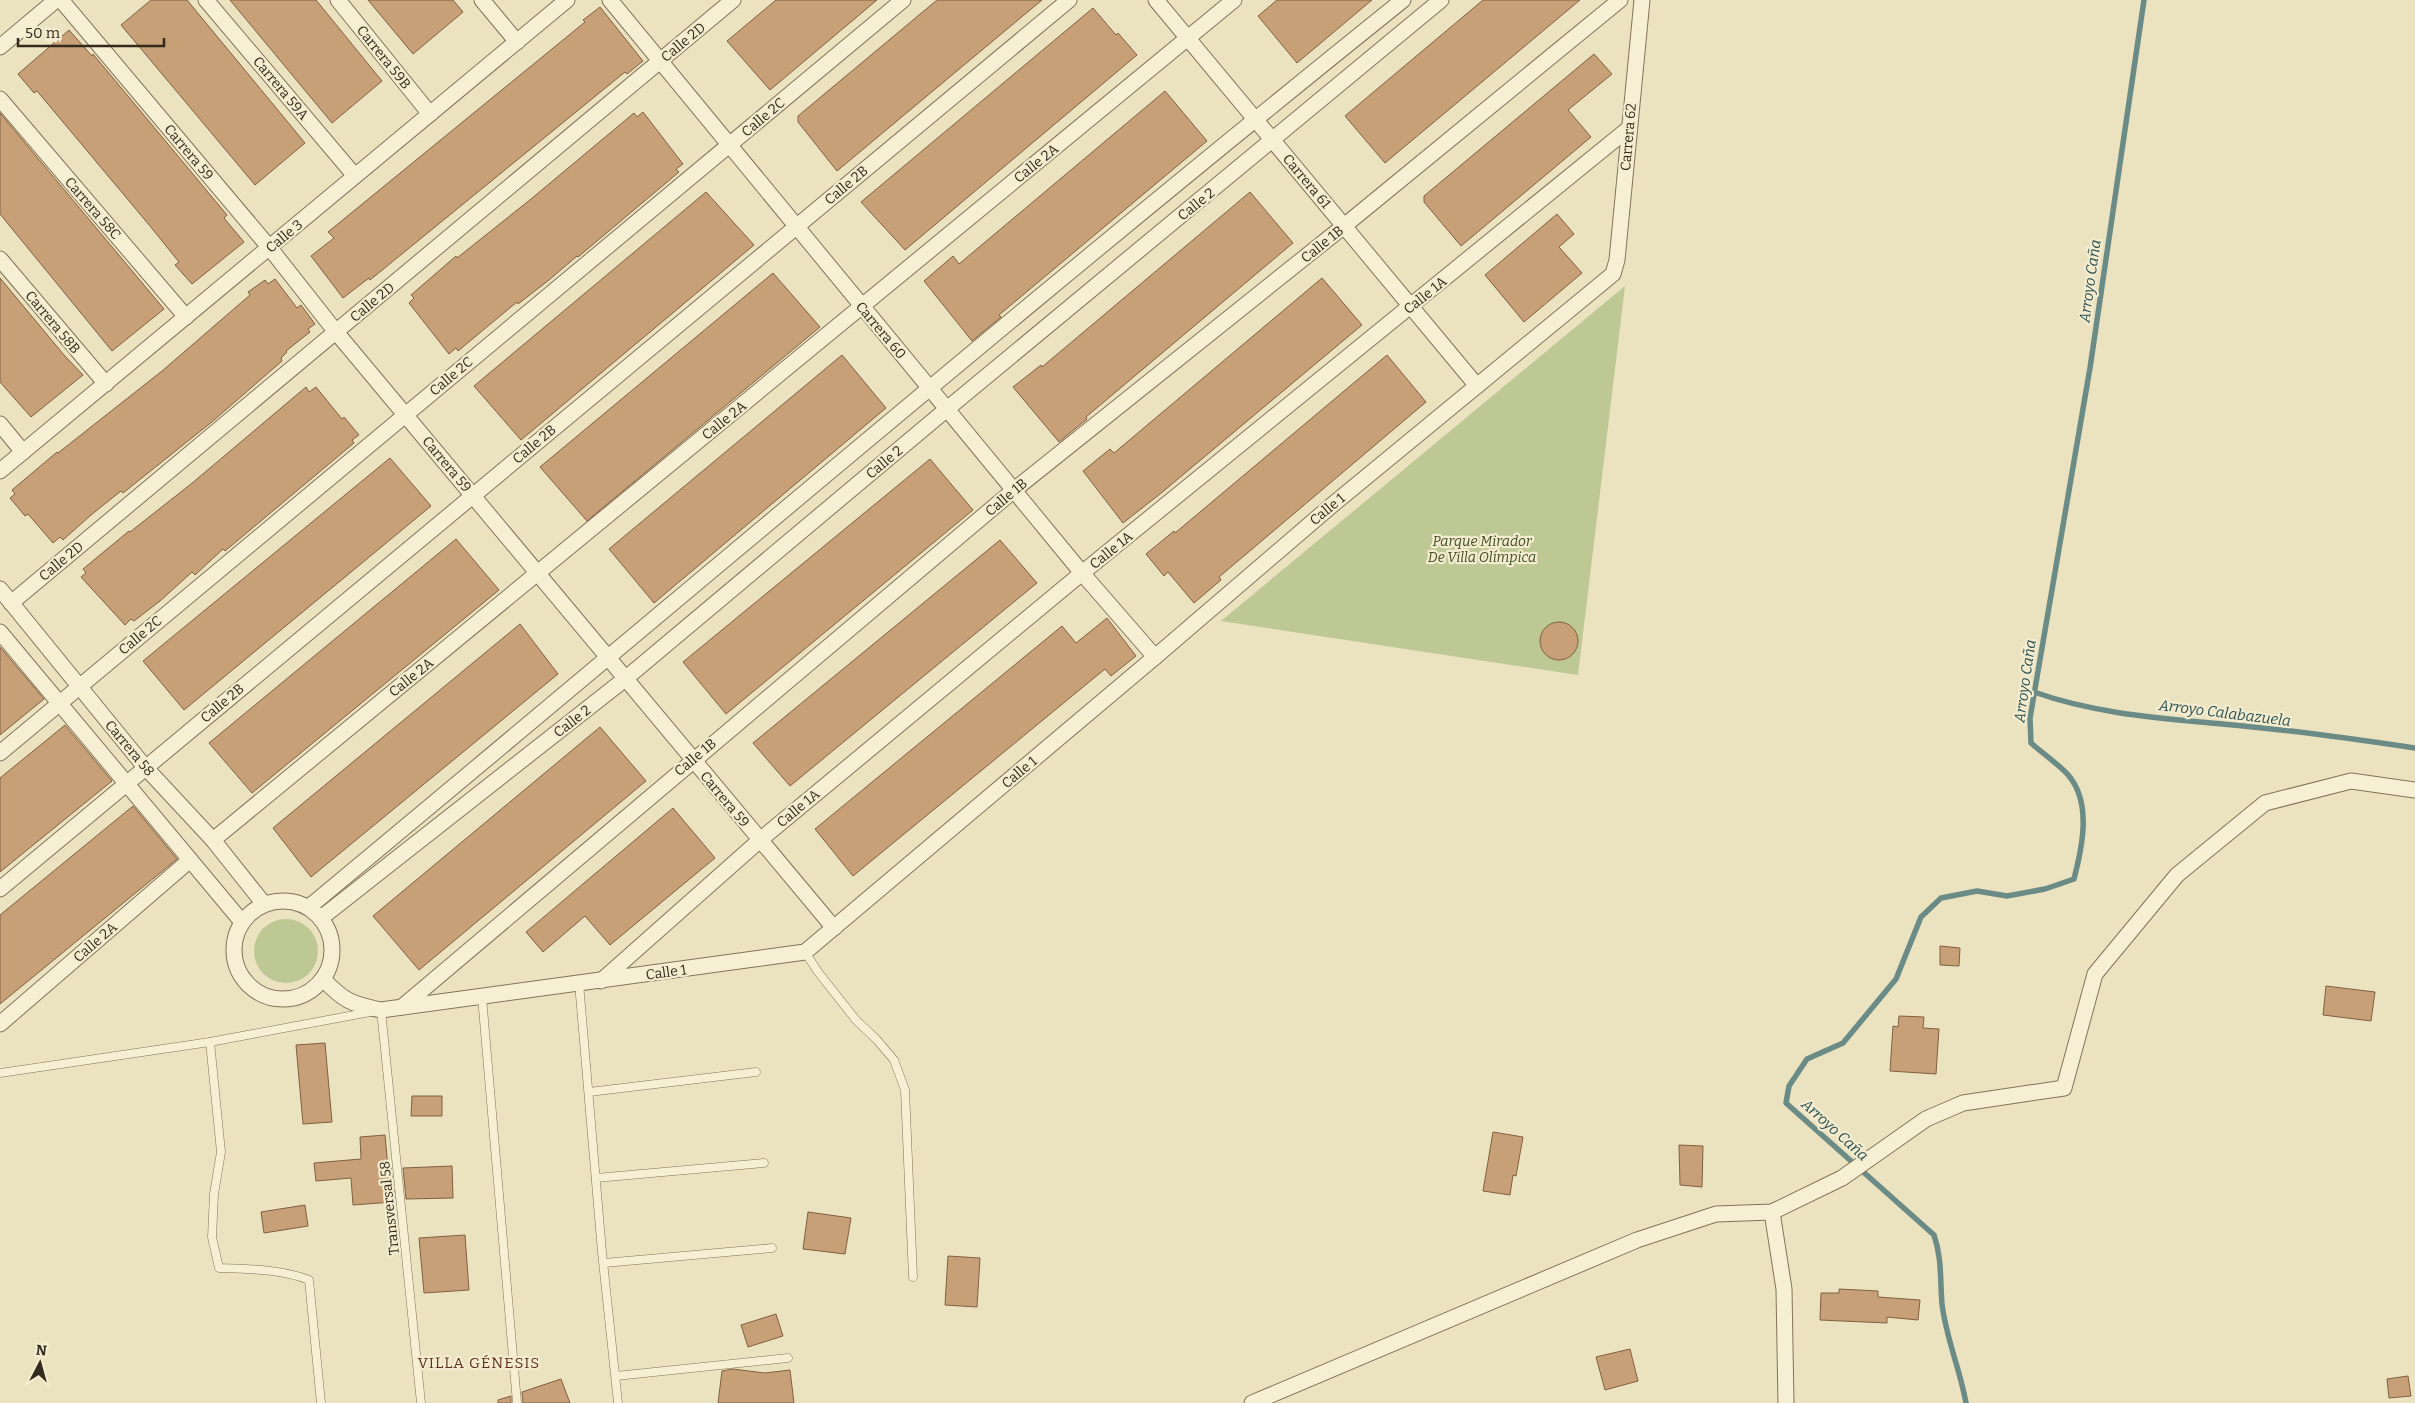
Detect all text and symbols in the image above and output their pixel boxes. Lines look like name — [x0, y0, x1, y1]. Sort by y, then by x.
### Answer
scale bar — [18, 15, 164, 47]
street label: Calle 2D — [658, 19, 709, 66]
street label: Carrera 59B — [353, 22, 414, 92]
text: 50 m — [25, 24, 61, 42]
street label: Carrera 59A — [249, 53, 312, 124]
street label: Calle 2C — [738, 94, 789, 140]
street label: Carrera 62 — [1617, 103, 1640, 172]
street label: Carrera 59 — [160, 121, 217, 184]
street label: Calle 2A — [1011, 140, 1062, 187]
street label: Carrera 61 — [1279, 151, 1334, 212]
street label: Calle 2B — [821, 162, 872, 208]
street label: Carrera 58C — [61, 174, 124, 243]
street label: Calle 2 — [1174, 184, 1218, 224]
street label: Calle 3 — [262, 216, 306, 257]
street label: Calle 1B — [1298, 222, 1347, 267]
water label: Arroyo Caña — [2075, 238, 2105, 325]
street label: Calle 1A — [1400, 273, 1450, 318]
street label: Calle 2D — [347, 279, 398, 326]
street label: Carrera 58B — [21, 287, 84, 357]
street label: Carrera 60 — [852, 298, 909, 362]
street label: Calle 2C — [426, 353, 477, 399]
street label: Calle 2A — [699, 397, 750, 444]
street label: Calle 2B — [509, 421, 560, 467]
street label: Carrera 59 — [418, 433, 475, 496]
street label: Calle 2 — [863, 442, 906, 483]
street label: Calle 1B — [982, 475, 1031, 520]
street label: Calle 1 — [1306, 490, 1349, 529]
street label: Calle 1A — [1086, 528, 1136, 573]
park label: Parque Mirador De Villa Olímpica — [1428, 533, 1536, 566]
street label: Calle 2D — [36, 538, 87, 585]
street label: Calle 2C — [115, 612, 166, 658]
water label: Arroyo Caña — [2010, 638, 2040, 725]
street label: Calle 2A — [386, 654, 437, 701]
street label: Calle 2B — [197, 680, 248, 726]
water label: Arroyo Calabazuela — [2157, 696, 2292, 730]
street label: Calle 2 — [550, 702, 594, 741]
street label: Carrera 58 — [101, 717, 158, 780]
street label: Calle 1B — [671, 735, 720, 780]
street label: Calle 1 — [998, 753, 1041, 792]
street label: Carrera 59 — [696, 768, 753, 831]
street label: Calle 1A — [774, 786, 823, 831]
street label: Calle 2A — [70, 919, 121, 966]
street label: Calle 1 — [645, 961, 688, 984]
water label: Arroyo Caña — [1797, 1095, 1872, 1165]
street label: Transversal 58 — [376, 1160, 403, 1256]
north arrow — [15, 1338, 65, 1388]
text: N — [35, 1342, 48, 1360]
district label: VILLA GÉNESIS — [418, 1354, 540, 1372]

